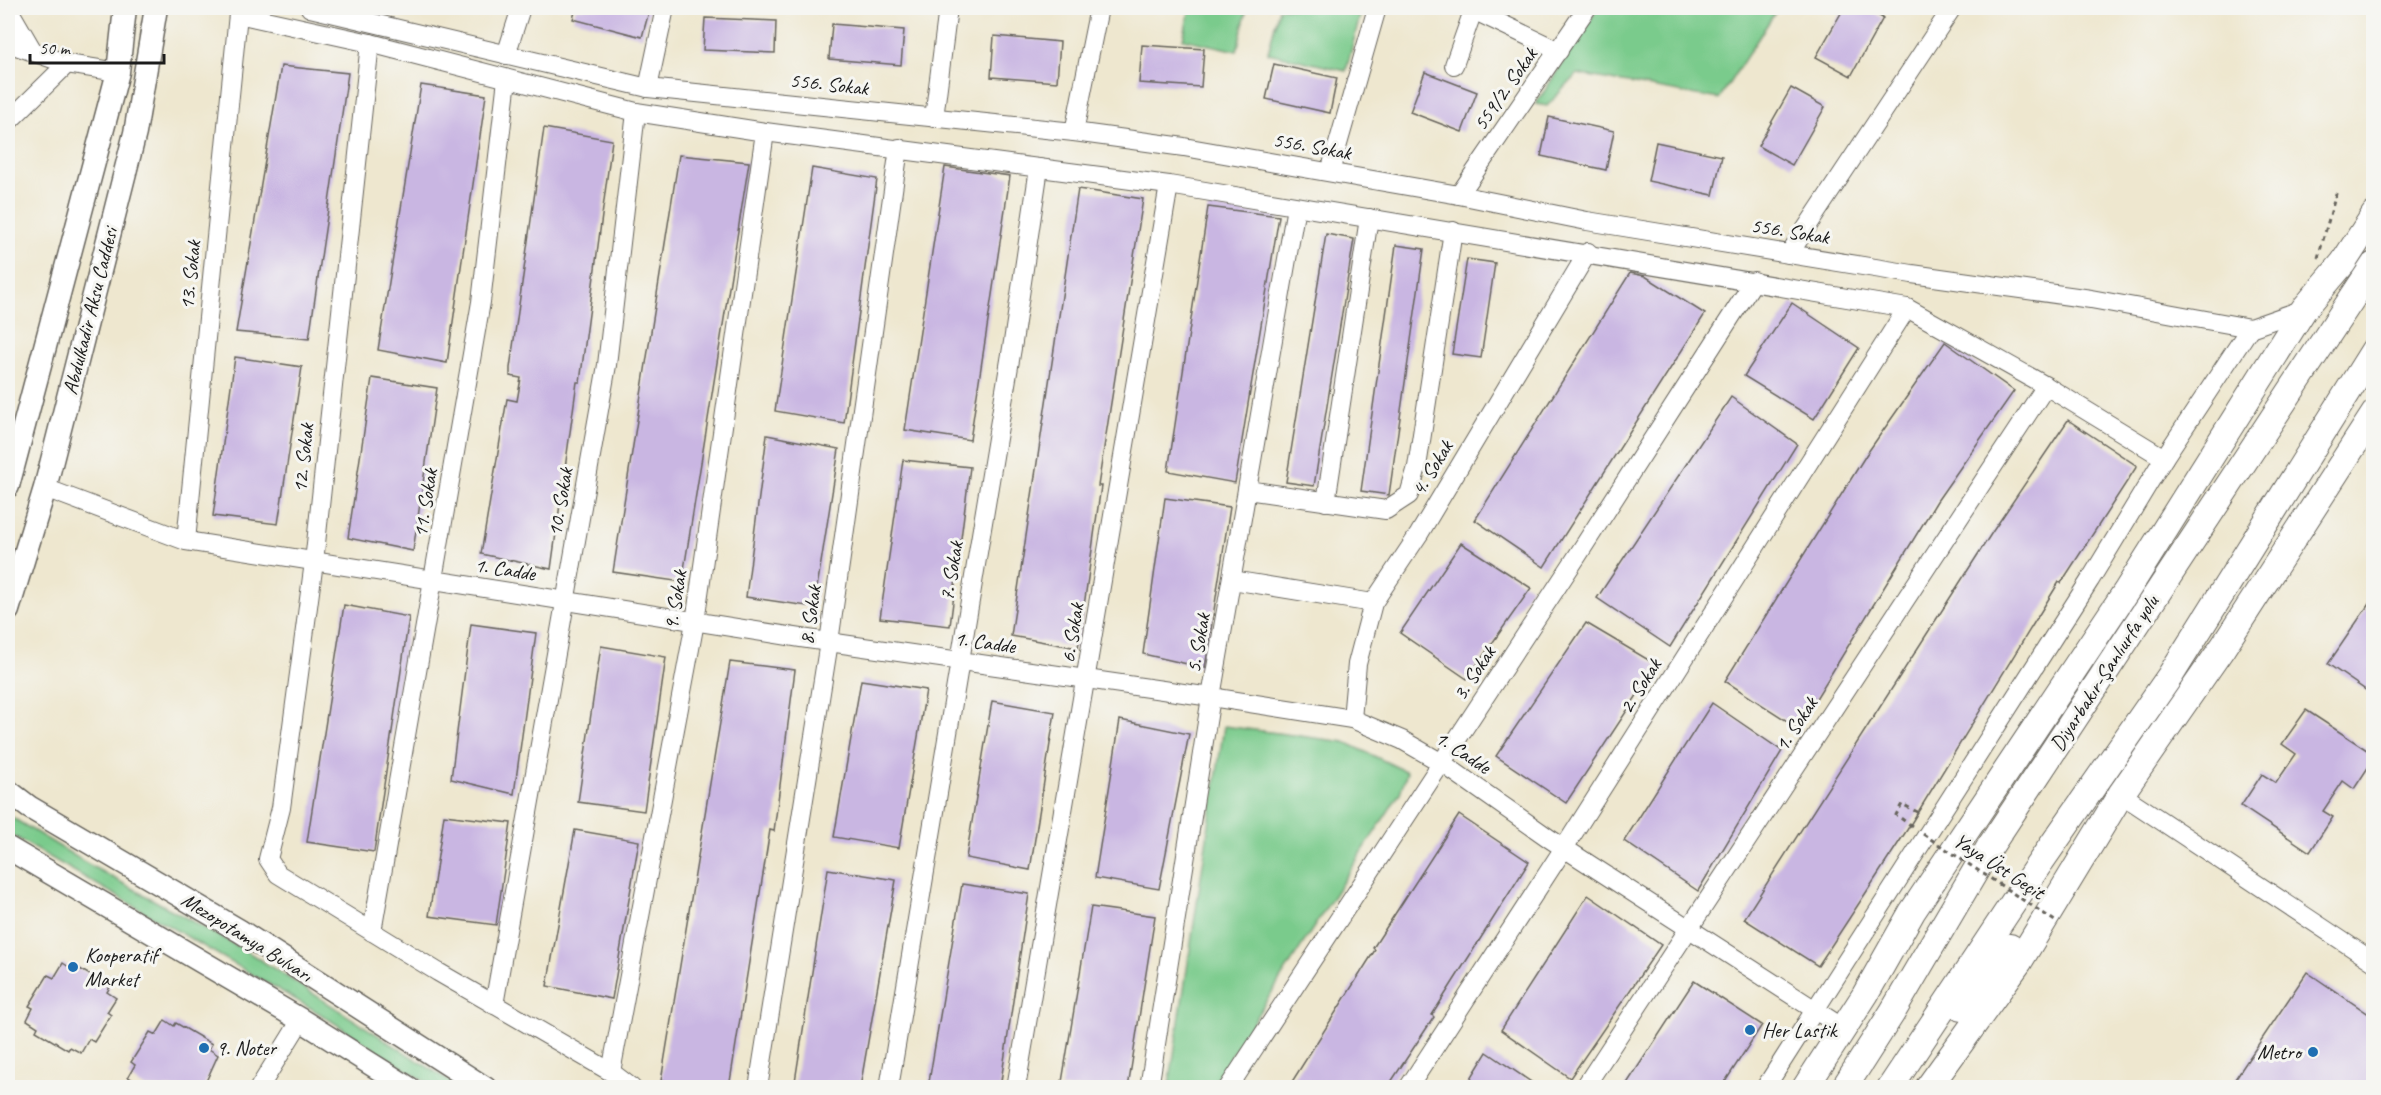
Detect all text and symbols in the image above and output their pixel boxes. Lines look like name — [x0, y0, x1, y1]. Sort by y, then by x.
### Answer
scale bar — [30, 27, 164, 65]
text: 50 m — [39, 37, 72, 59]
street label: 559/2. Sokak — [1467, 41, 1544, 135]
street label: 556. Sokak — [788, 67, 871, 101]
street label: 556. Sokak — [1271, 126, 1354, 166]
street label: 556. Sokak — [1749, 212, 1832, 250]
street label: Abdulkadir Aksu Caddesi — [57, 222, 124, 397]
street label: 13. Sokak — [173, 238, 207, 311]
street label: 12. Sokak — [286, 421, 320, 494]
street label: 4. Sokak — [1405, 435, 1459, 500]
street label: 10. Sokak — [541, 464, 579, 538]
street label: 11. Sokak — [407, 465, 443, 539]
street label: 7. Sokak — [933, 538, 969, 603]
street label: 1. Cadde — [473, 551, 538, 587]
street label: 9. Sokak — [657, 567, 693, 632]
street label: 8. Sokak — [793, 582, 827, 646]
street label: Diyarbakır-Şanlıurfa yolu — [2044, 589, 2165, 756]
street label: 6. Sokak — [1054, 600, 1090, 665]
street label: 5. Sokak — [1180, 610, 1216, 675]
street label: 1. Cadde — [953, 625, 1018, 659]
street label: 3. Sokak — [1447, 640, 1502, 705]
street label: 2. Sokak — [1613, 653, 1668, 718]
street label: 1. Sokak — [1769, 691, 1824, 756]
street label: 1. Cadde — [1430, 724, 1497, 780]
street label: Yaya Üst Geçit — [1949, 827, 2051, 906]
street label: Mezopotamya Bulvarı — [177, 886, 318, 988]
place label: Kooperatif Market — [85, 942, 163, 992]
marker: Kooperatif Market — [66, 960, 80, 974]
place label: Her Lastik — [1762, 1017, 1839, 1043]
marker: Her Lastik — [1743, 1023, 1757, 1037]
place label: 9. Noter — [216, 1035, 277, 1061]
place label: Metro — [2257, 1039, 2304, 1065]
marker: 9. Noter — [197, 1041, 211, 1055]
marker: Metro — [2306, 1045, 2320, 1059]

